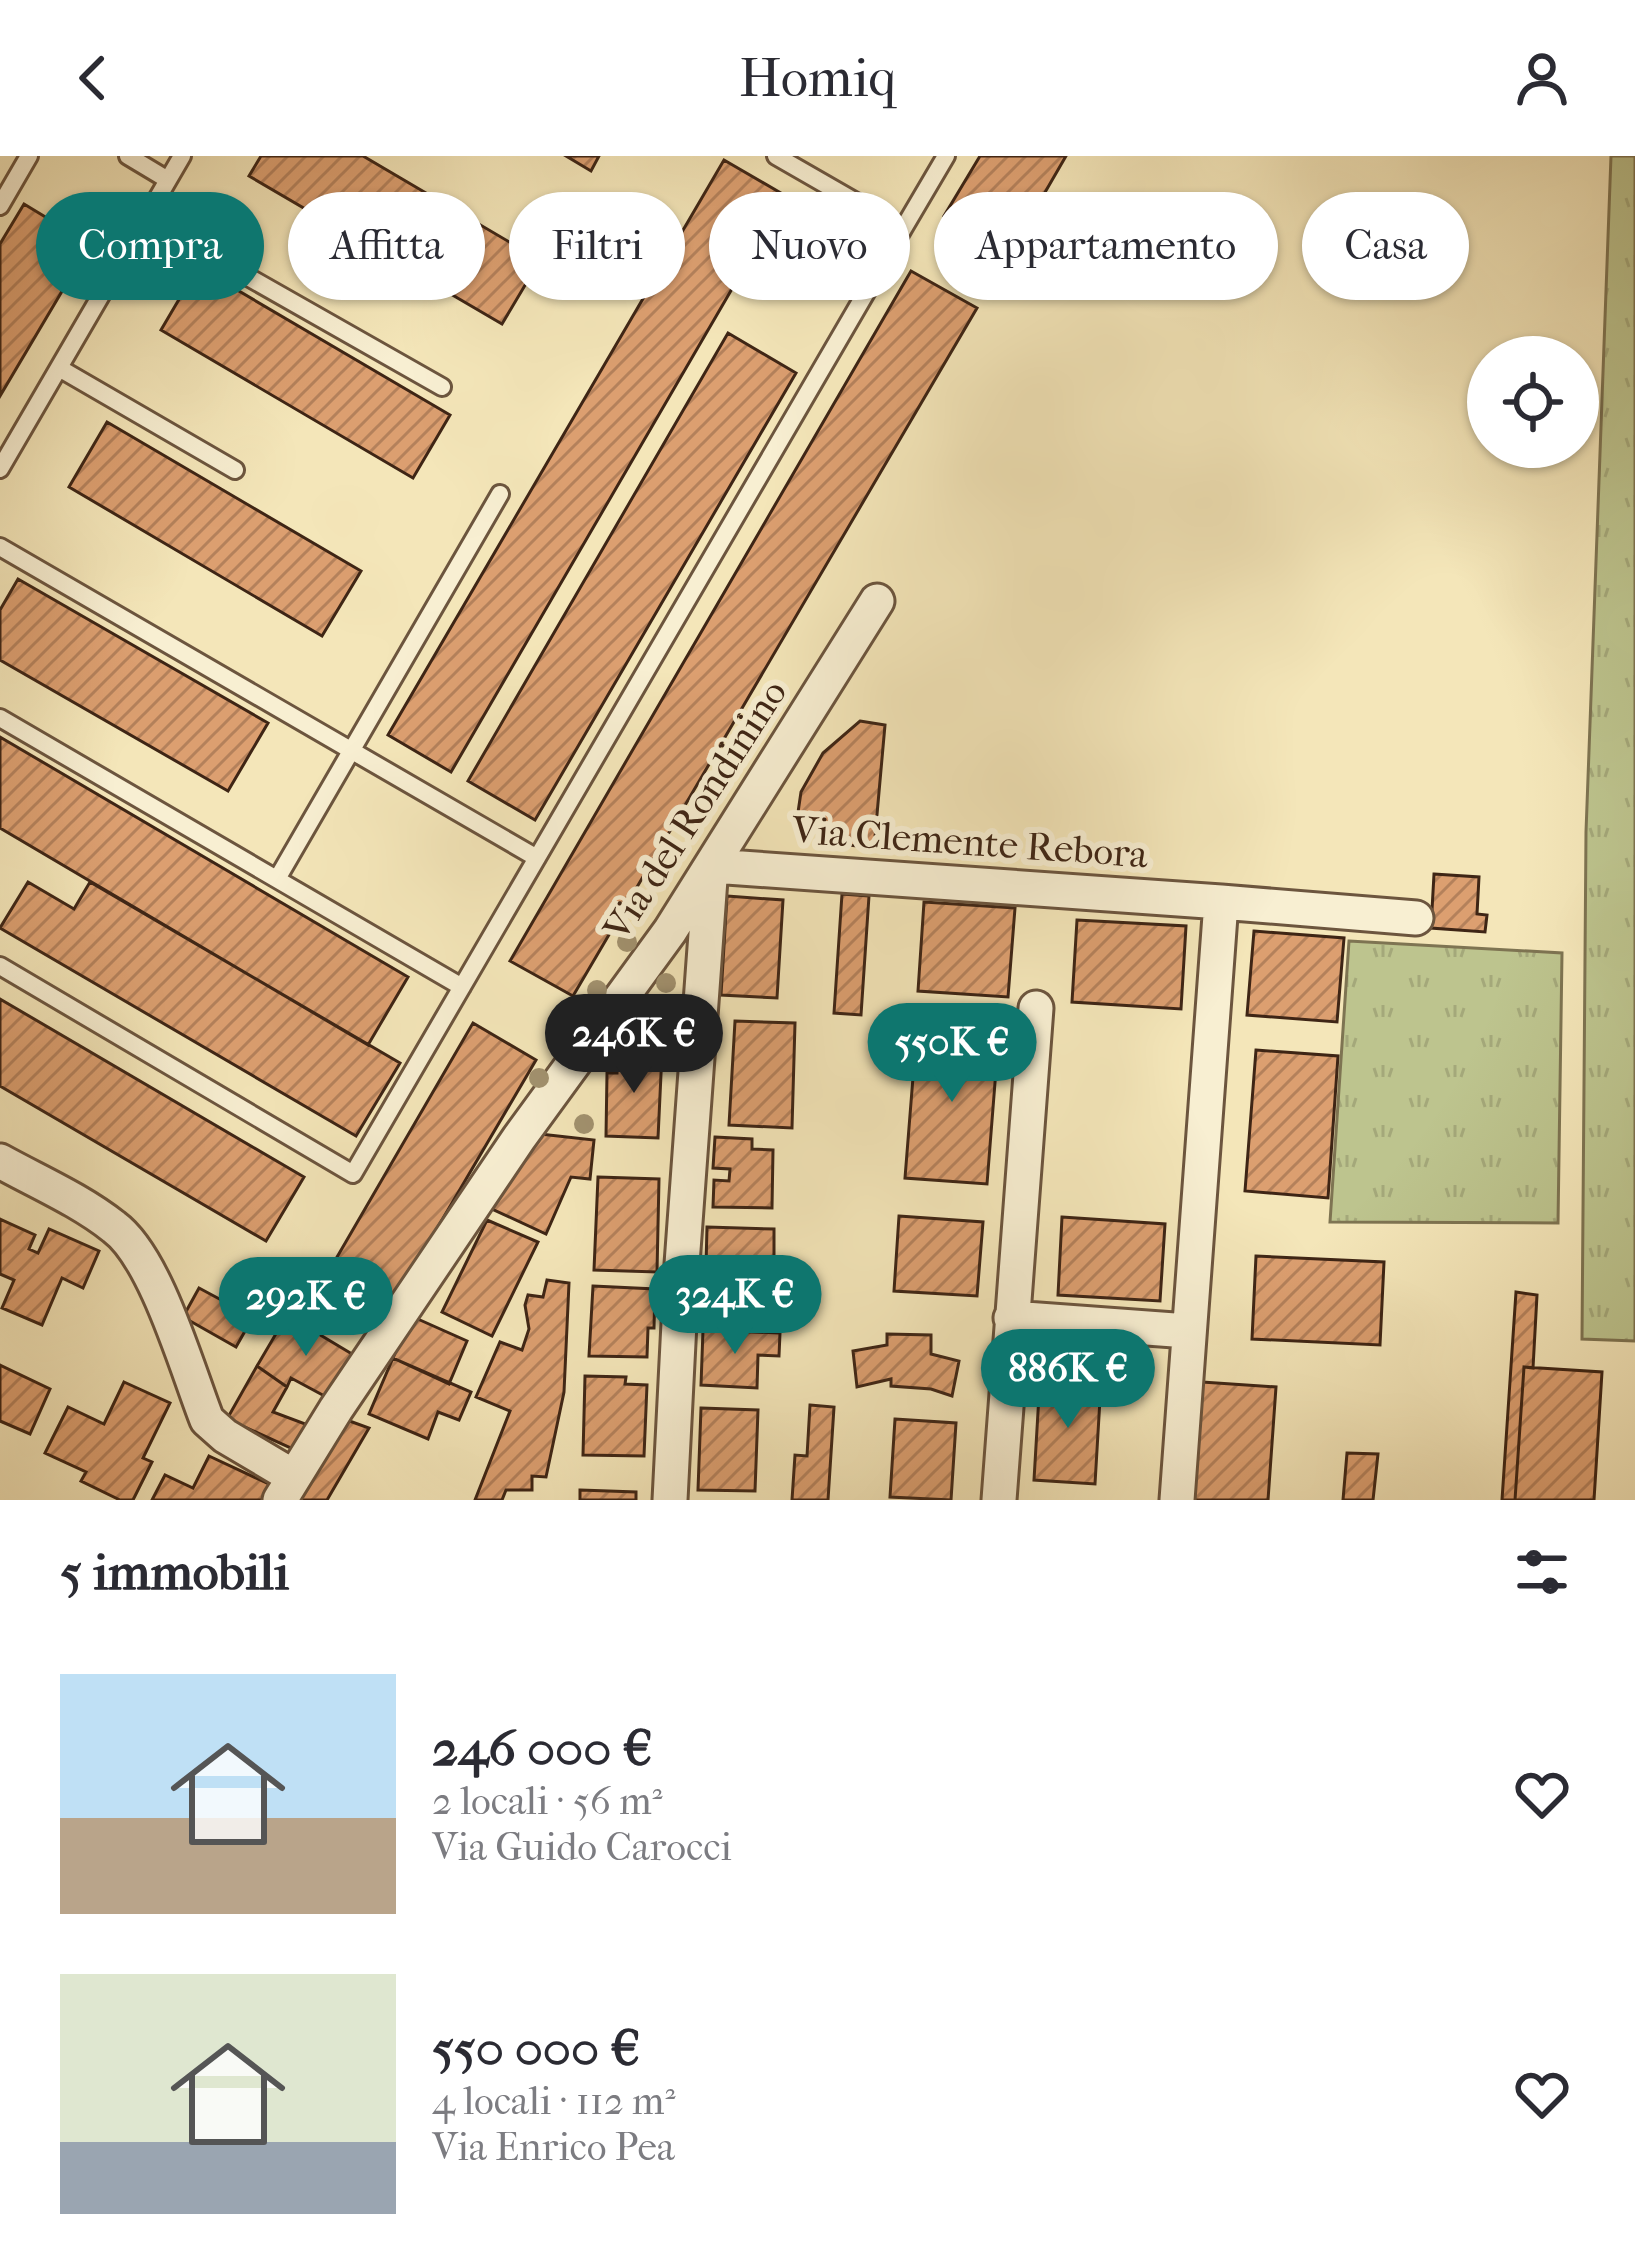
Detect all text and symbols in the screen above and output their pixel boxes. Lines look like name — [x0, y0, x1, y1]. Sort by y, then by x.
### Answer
icon: back — [60, 45, 126, 111]
icon: person — [1509, 45, 1575, 111]
text: Homiq — [739, 47, 896, 110]
chip: Compra — [36, 192, 264, 300]
chip: Affitta — [288, 192, 485, 300]
chip: Filtri — [509, 192, 685, 300]
chip: Nuovo — [709, 192, 910, 300]
chip: Appartamento — [934, 192, 1278, 300]
chip: Casa — [1302, 192, 1469, 300]
map controls — [1467, 336, 1599, 468]
button: locate — [1467, 336, 1599, 468]
street label: Via del Rondinino — [593, 671, 796, 950]
street label: Via Clemente Rebora — [790, 807, 1150, 877]
pin: 246K € — [536, 994, 732, 1096]
pin: 550K € — [854, 1003, 1050, 1105]
text: 246K € — [572, 1010, 696, 1056]
text: 550K € — [895, 1019, 1009, 1065]
pin: 324K € — [637, 1255, 833, 1357]
pin: 292K € — [208, 1257, 404, 1359]
text: 324K € — [676, 1271, 794, 1317]
text: 292K € — [246, 1273, 366, 1319]
pin: 886K € — [970, 1329, 1166, 1431]
text: 886K € — [1008, 1345, 1128, 1391]
icon: filters — [1509, 1539, 1575, 1605]
text: 5 immobili — [60, 1542, 289, 1602]
text: 246 000 € — [432, 1718, 653, 1778]
icon: home — [156, 1722, 300, 1866]
icon: heart — [1509, 1761, 1575, 1827]
text: 2 locali · 56 m² — [432, 1778, 663, 1824]
text: Via Guido Carocci — [432, 1824, 732, 1870]
text: 550 000 € — [432, 2018, 640, 2078]
icon: home — [156, 2022, 300, 2166]
icon: heart — [1509, 2061, 1575, 2127]
text: 4 locali · 112 m² — [432, 2078, 675, 2124]
text: Via Enrico Pea — [432, 2124, 675, 2170]

